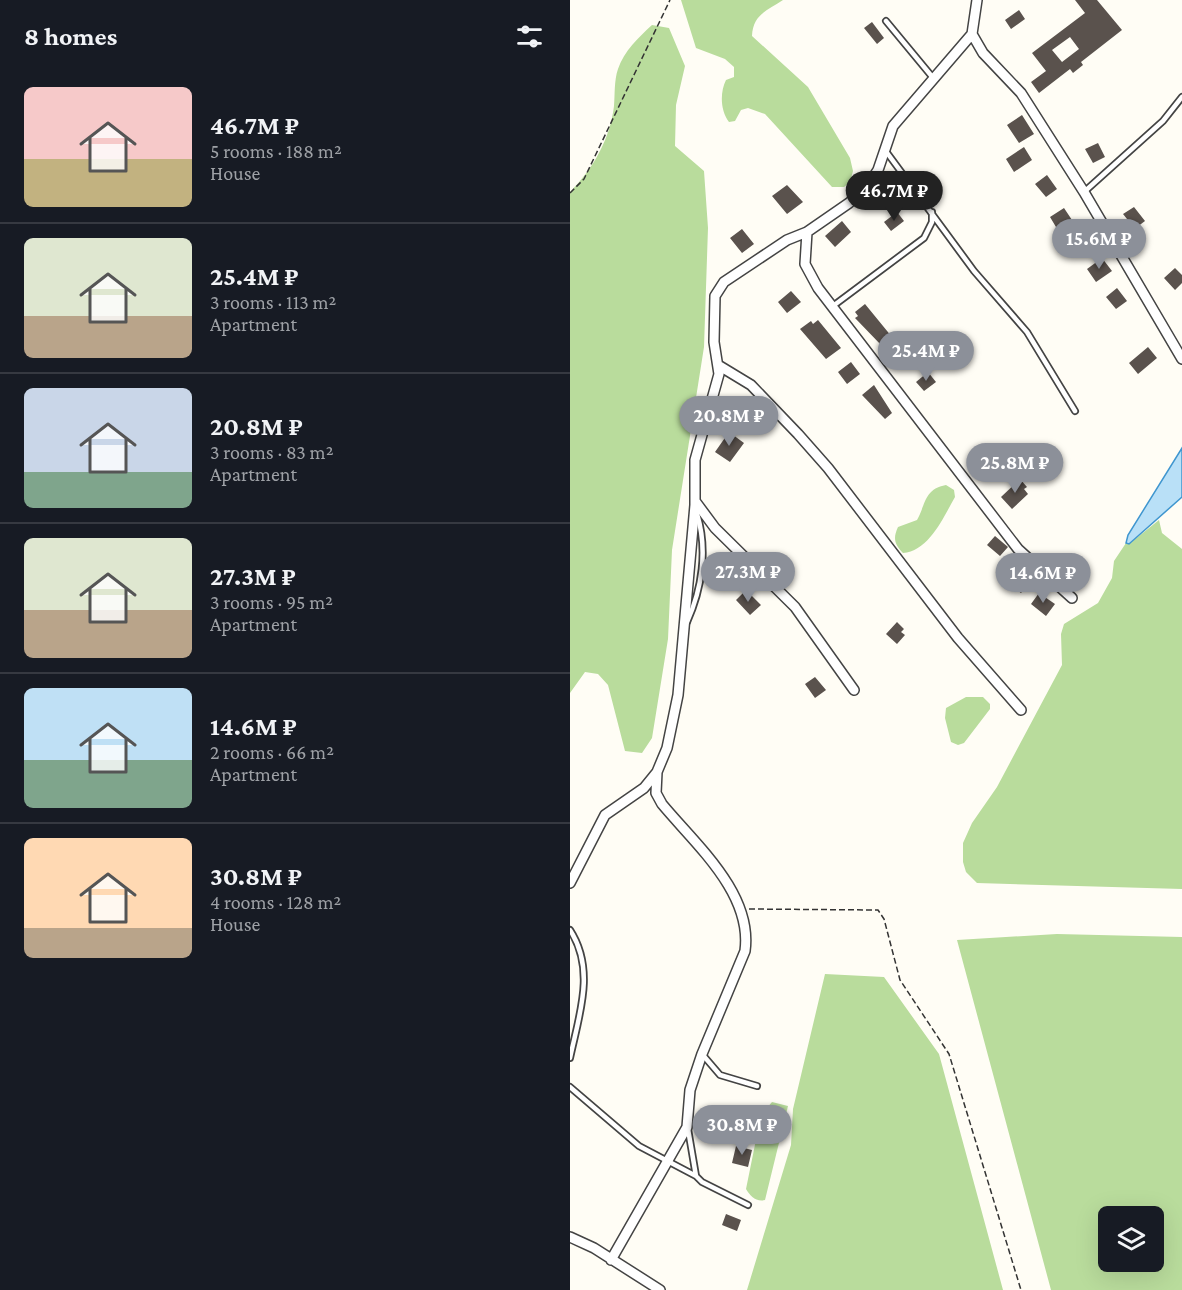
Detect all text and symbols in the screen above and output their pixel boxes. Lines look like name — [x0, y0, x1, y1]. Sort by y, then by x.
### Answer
icon: filters — [513, 20, 546, 53]
text: 8 homes — [24, 22, 117, 51]
icon: home — [72, 111, 144, 183]
text: 46.7M ₽ — [210, 111, 299, 140]
text: 5 rooms · 188 m² — [210, 140, 342, 162]
text: House — [210, 162, 260, 184]
pin: 46.7M ₽ — [839, 171, 949, 222]
text: 46.7M ₽ — [860, 179, 928, 201]
pin: 15.6M ₽ — [1044, 219, 1154, 270]
text: 15.6M ₽ — [1066, 227, 1132, 249]
icon: home — [72, 262, 144, 334]
text: 25.4M ₽ — [210, 262, 299, 291]
text: 3 rooms · 113 m² — [210, 291, 336, 313]
text: Apartment — [210, 313, 297, 335]
pin: 25.4M ₽ — [871, 331, 981, 382]
text: 25.4M ₽ — [892, 339, 960, 361]
pin: 20.8M ₽ — [674, 396, 784, 447]
text: 20.8M ₽ — [693, 404, 765, 426]
icon: home — [72, 412, 144, 484]
text: 20.8M ₽ — [210, 412, 303, 441]
text: 3 rooms · 83 m² — [210, 441, 333, 463]
pin: 25.8M ₽ — [960, 443, 1070, 494]
text: 25.8M ₽ — [980, 451, 1050, 473]
text: Apartment — [210, 463, 297, 485]
pin: 27.3M ₽ — [693, 552, 803, 603]
pin: 14.6M ₽ — [988, 553, 1098, 604]
text: 27.3M ₽ — [715, 560, 781, 582]
text: 14.6M ₽ — [1010, 561, 1076, 583]
icon: home — [72, 562, 144, 634]
text: 27.3M ₽ — [210, 562, 296, 591]
text: 3 rooms · 95 m² — [210, 591, 333, 613]
text: Apartment — [210, 613, 297, 635]
icon: home — [72, 712, 144, 784]
text: 14.6M ₽ — [210, 712, 297, 741]
text: 2 rooms · 66 m² — [210, 741, 334, 763]
text: Apartment — [210, 763, 297, 785]
icon: home — [72, 862, 144, 934]
text: 30.8M ₽ — [210, 862, 302, 891]
text: 4 rooms · 128 m² — [210, 891, 341, 913]
text: House — [210, 913, 260, 935]
pin: 30.8M ₽ — [687, 1105, 797, 1156]
text: 30.8M ₽ — [707, 1113, 777, 1135]
map controls — [1098, 1206, 1164, 1272]
button: layers — [1098, 1206, 1164, 1272]

